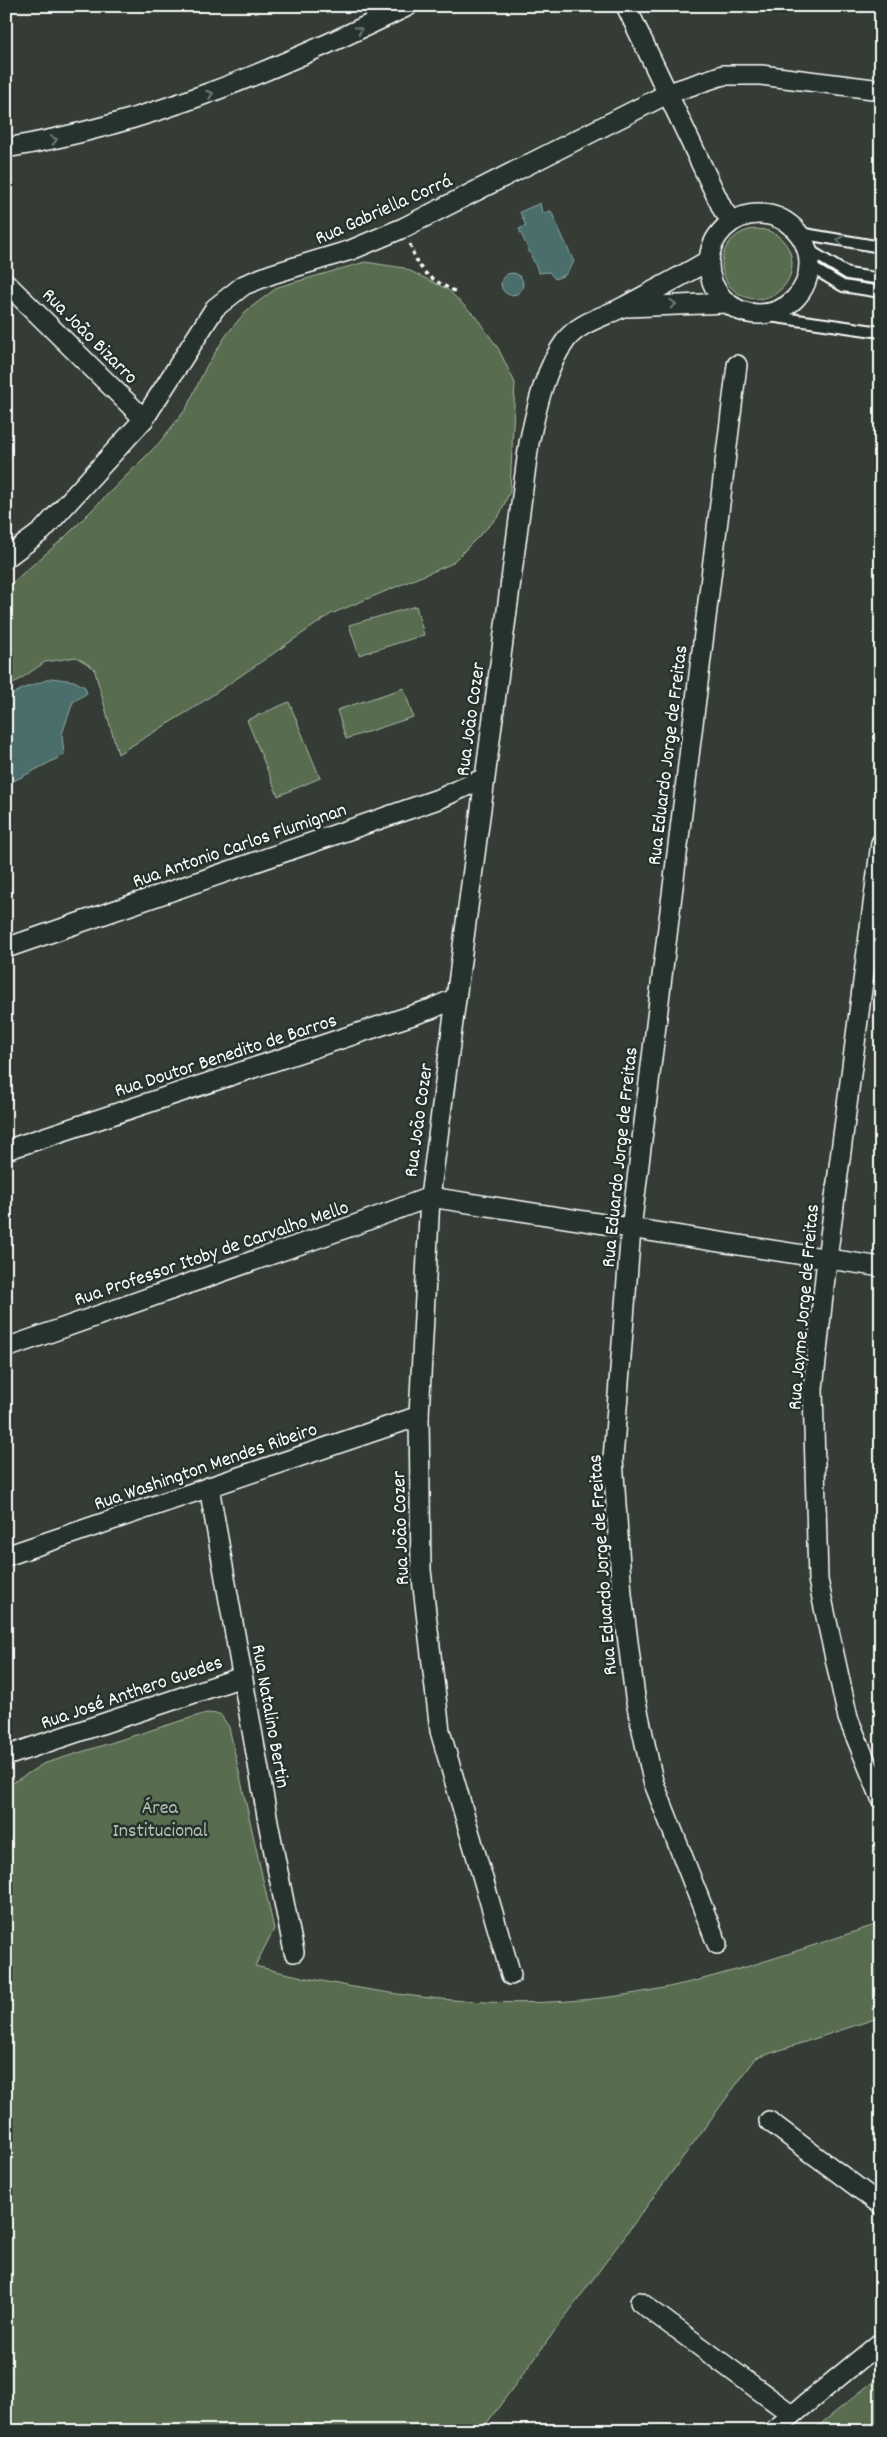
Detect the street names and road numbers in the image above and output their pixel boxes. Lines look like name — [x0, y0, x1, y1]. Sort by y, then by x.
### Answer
street label: Rua Gabriella Corrá — [311, 168, 457, 254]
street label: Rua João Bizarro — [34, 283, 143, 392]
street label: Rua Eduardo Jorge de Freitas — [642, 644, 696, 867]
street label: Rua João Cozer — [450, 660, 494, 778]
street label: Rua Antonio Carlos Flumignan — [129, 797, 351, 897]
street label: Rua Doutor Benedito de Barros — [111, 1008, 341, 1106]
street label: Rua Eduardo Jorge de Freitas — [595, 1046, 646, 1269]
street label: Rua João Cozer — [398, 1061, 442, 1179]
street label: Rua Professor Itoby de Carvalho Mello — [71, 1195, 353, 1315]
street label: Rua Jayme Jorge de Freitas — [782, 1203, 828, 1411]
street label: Rua Washington Mendes Ribeiro — [91, 1416, 321, 1519]
street label: Rua Eduardo Jorge de Freitas — [582, 1453, 626, 1676]
street label: Rua João Cozer — [386, 1470, 418, 1586]
street label: Rua Natalino Bertin — [243, 1642, 295, 1791]
street label: Rua José Anthero Guedes — [37, 1650, 227, 1738]

